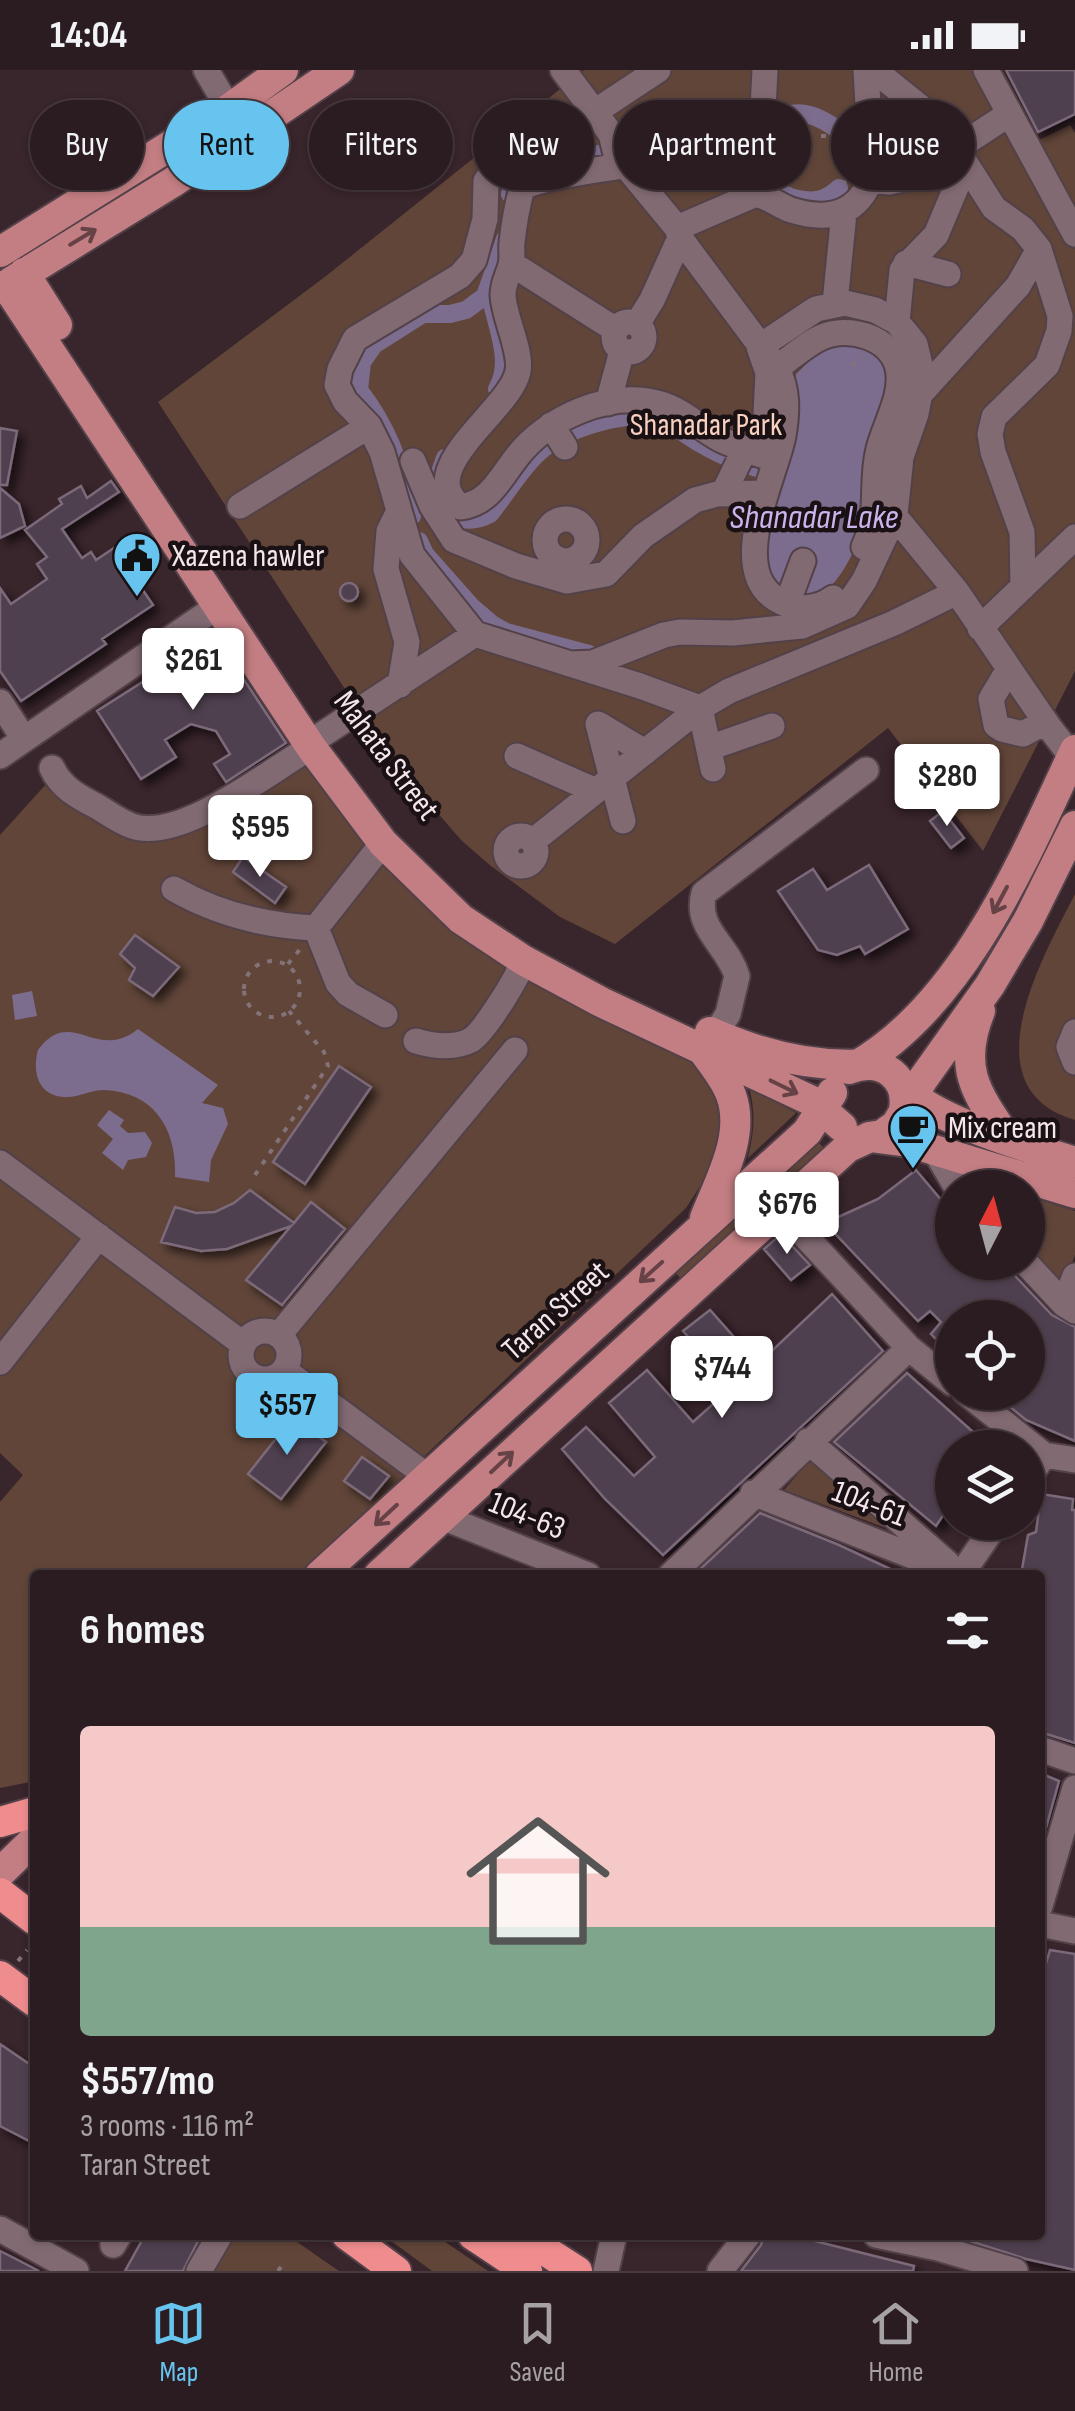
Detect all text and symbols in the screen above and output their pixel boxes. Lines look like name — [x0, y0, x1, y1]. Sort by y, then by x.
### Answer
text: 14:04 — [50, 13, 127, 58]
chip: Buy — [30, 100, 144, 190]
chip: Rent — [164, 100, 289, 190]
chip: Filters — [309, 100, 453, 190]
chip: New — [473, 100, 594, 190]
chip: Apartment — [614, 100, 811, 190]
chip: House — [831, 100, 975, 190]
one-way arrow — [68, 227, 97, 247]
park label: Shanadar Park — [630, 406, 782, 445]
water label: Shanadar Lake — [730, 496, 899, 539]
public building icon: Xazena hawler — [111, 530, 163, 598]
place label: Xazena hawler — [171, 537, 324, 576]
pin: $261 — [134, 628, 252, 713]
text: $261 — [164, 641, 222, 680]
street label: Mahata Street — [325, 684, 447, 828]
pin: $280 — [888, 744, 1006, 829]
text: $280 — [917, 757, 977, 796]
pin: $595 — [201, 795, 319, 880]
text: $595 — [230, 808, 290, 847]
one-way arrow — [990, 884, 1009, 914]
one-way arrow — [769, 1078, 798, 1097]
cafe icon: Mix cream — [887, 1102, 939, 1170]
place label: Mix cream — [948, 1109, 1057, 1148]
north arrow — [935, 1170, 1045, 1280]
map controls — [935, 1170, 1045, 1540]
pin: $676 — [728, 1172, 846, 1257]
text: $676 — [757, 1185, 817, 1224]
street label: Taran Street — [494, 1253, 618, 1369]
one-way arrow — [639, 1260, 664, 1283]
button: locate — [935, 1300, 1045, 1410]
pin: $744 — [663, 1336, 781, 1421]
text: $744 — [693, 1349, 751, 1388]
pin: $557 — [228, 1373, 346, 1458]
text: $557 — [258, 1386, 316, 1425]
button: layers — [935, 1430, 1045, 1540]
one-way arrow — [489, 1450, 514, 1473]
street label: 104-61 — [827, 1472, 911, 1536]
street label: 104-63 — [484, 1483, 570, 1549]
one-way arrow — [374, 1503, 399, 1526]
icon: filters — [940, 1603, 995, 1658]
text: 6 homes — [80, 1605, 205, 1656]
icon: home — [448, 1791, 628, 1971]
text: $557/mo — [80, 2056, 215, 2107]
text: 3 rooms · 116 m² — [80, 2107, 254, 2146]
text: Taran Street — [80, 2146, 211, 2185]
tab: Map — [151, 2296, 206, 2389]
tab: Saved — [509, 2296, 566, 2389]
tab: Home — [868, 2296, 924, 2389]

